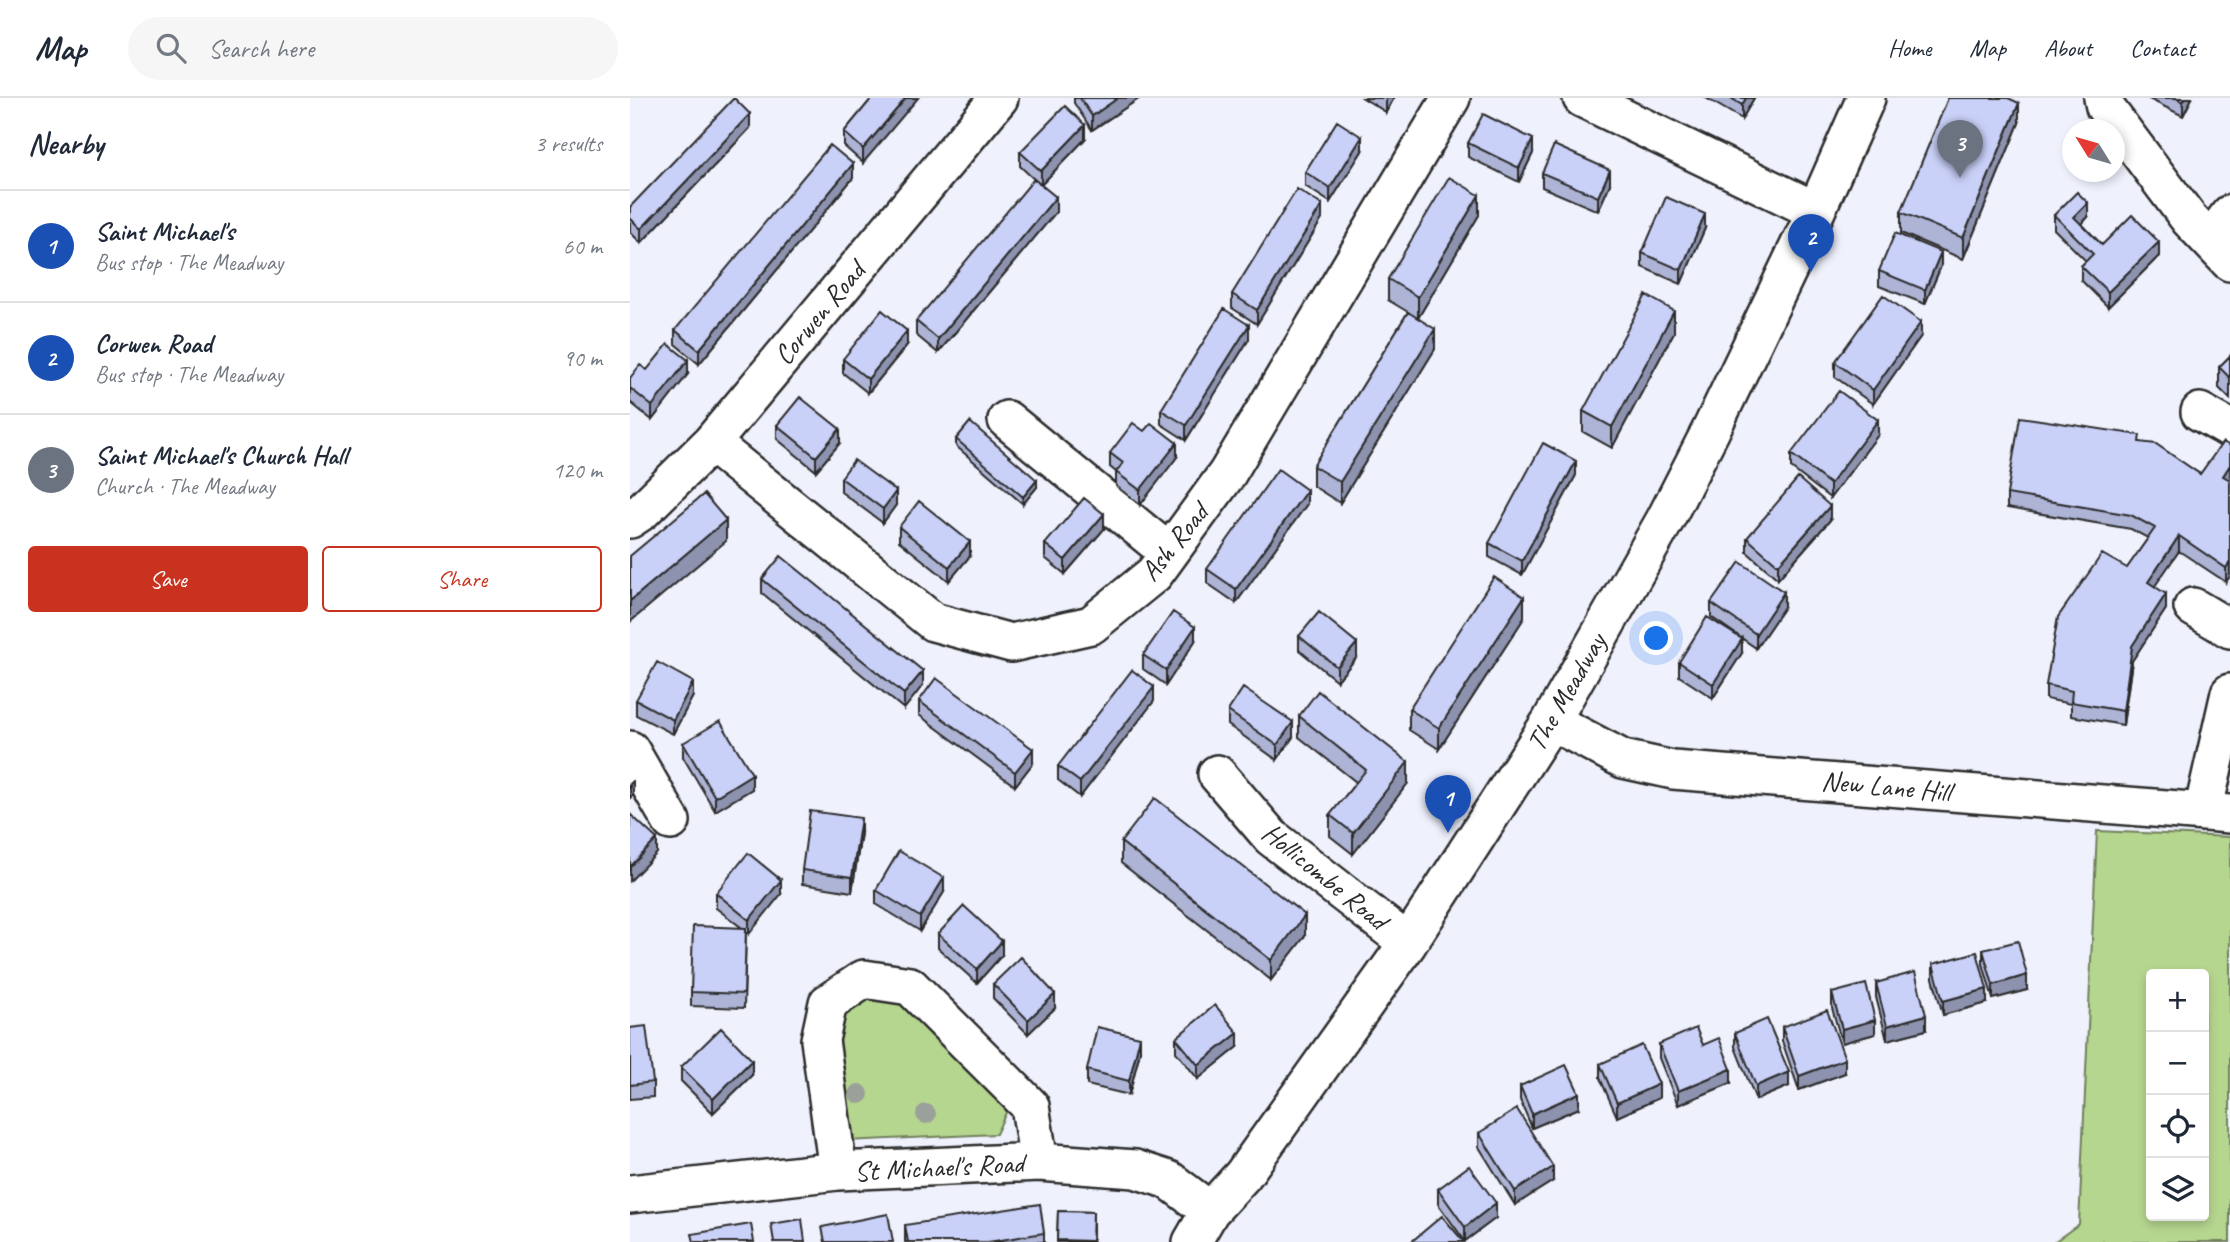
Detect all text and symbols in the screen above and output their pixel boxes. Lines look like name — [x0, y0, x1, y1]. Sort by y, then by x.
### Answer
search box — [128, 17, 618, 80]
text: Map — [35, 27, 86, 69]
icon: search — [152, 29, 190, 67]
text: Search here — [208, 32, 314, 65]
text: Home — [1888, 33, 1931, 63]
text: Map — [1969, 33, 2006, 63]
text: About — [2044, 33, 2092, 63]
text: Contact — [2130, 33, 2195, 63]
north arrow — [2062, 119, 2125, 182]
pin: 3 — [1937, 120, 1983, 178]
text: Nearby — [28, 125, 104, 163]
text: 3 results — [535, 129, 602, 158]
pin: 2 — [1788, 214, 1834, 272]
text: Saint Michael's — [95, 215, 234, 248]
text: 1 — [46, 232, 56, 261]
text: 60 m — [563, 232, 602, 261]
text: Bus stop · The Meadway — [95, 248, 283, 277]
street label: Corwen Road — [766, 251, 875, 372]
text: Corwen Road — [95, 327, 212, 360]
text: 2 — [46, 344, 56, 373]
text: 90 m — [563, 344, 602, 373]
text: Bus stop · The Meadway — [95, 360, 283, 389]
text: Saint Michael's Church Hall — [95, 439, 347, 472]
text: 3 — [46, 456, 56, 485]
text: 120 m — [553, 456, 602, 485]
text: Church · The Meadway — [95, 472, 275, 501]
street label: Ash Road — [1132, 493, 1218, 588]
button: Save — [28, 546, 308, 612]
button: Share — [322, 546, 602, 612]
your location — [1639, 621, 1673, 655]
street label: The Meadway — [1518, 625, 1615, 757]
street label: New Lane Hill — [1820, 763, 1957, 810]
pin: 1 — [1425, 775, 1471, 833]
street label: Hollicombe Road — [1255, 815, 1398, 940]
map controls — [2146, 969, 2209, 1221]
button: + — [2146, 969, 2209, 1032]
button: − — [2146, 1032, 2209, 1095]
button: locate — [2146, 1095, 2209, 1158]
street label: St Michael's Road — [853, 1145, 1029, 1189]
button: layers — [2146, 1158, 2209, 1221]

